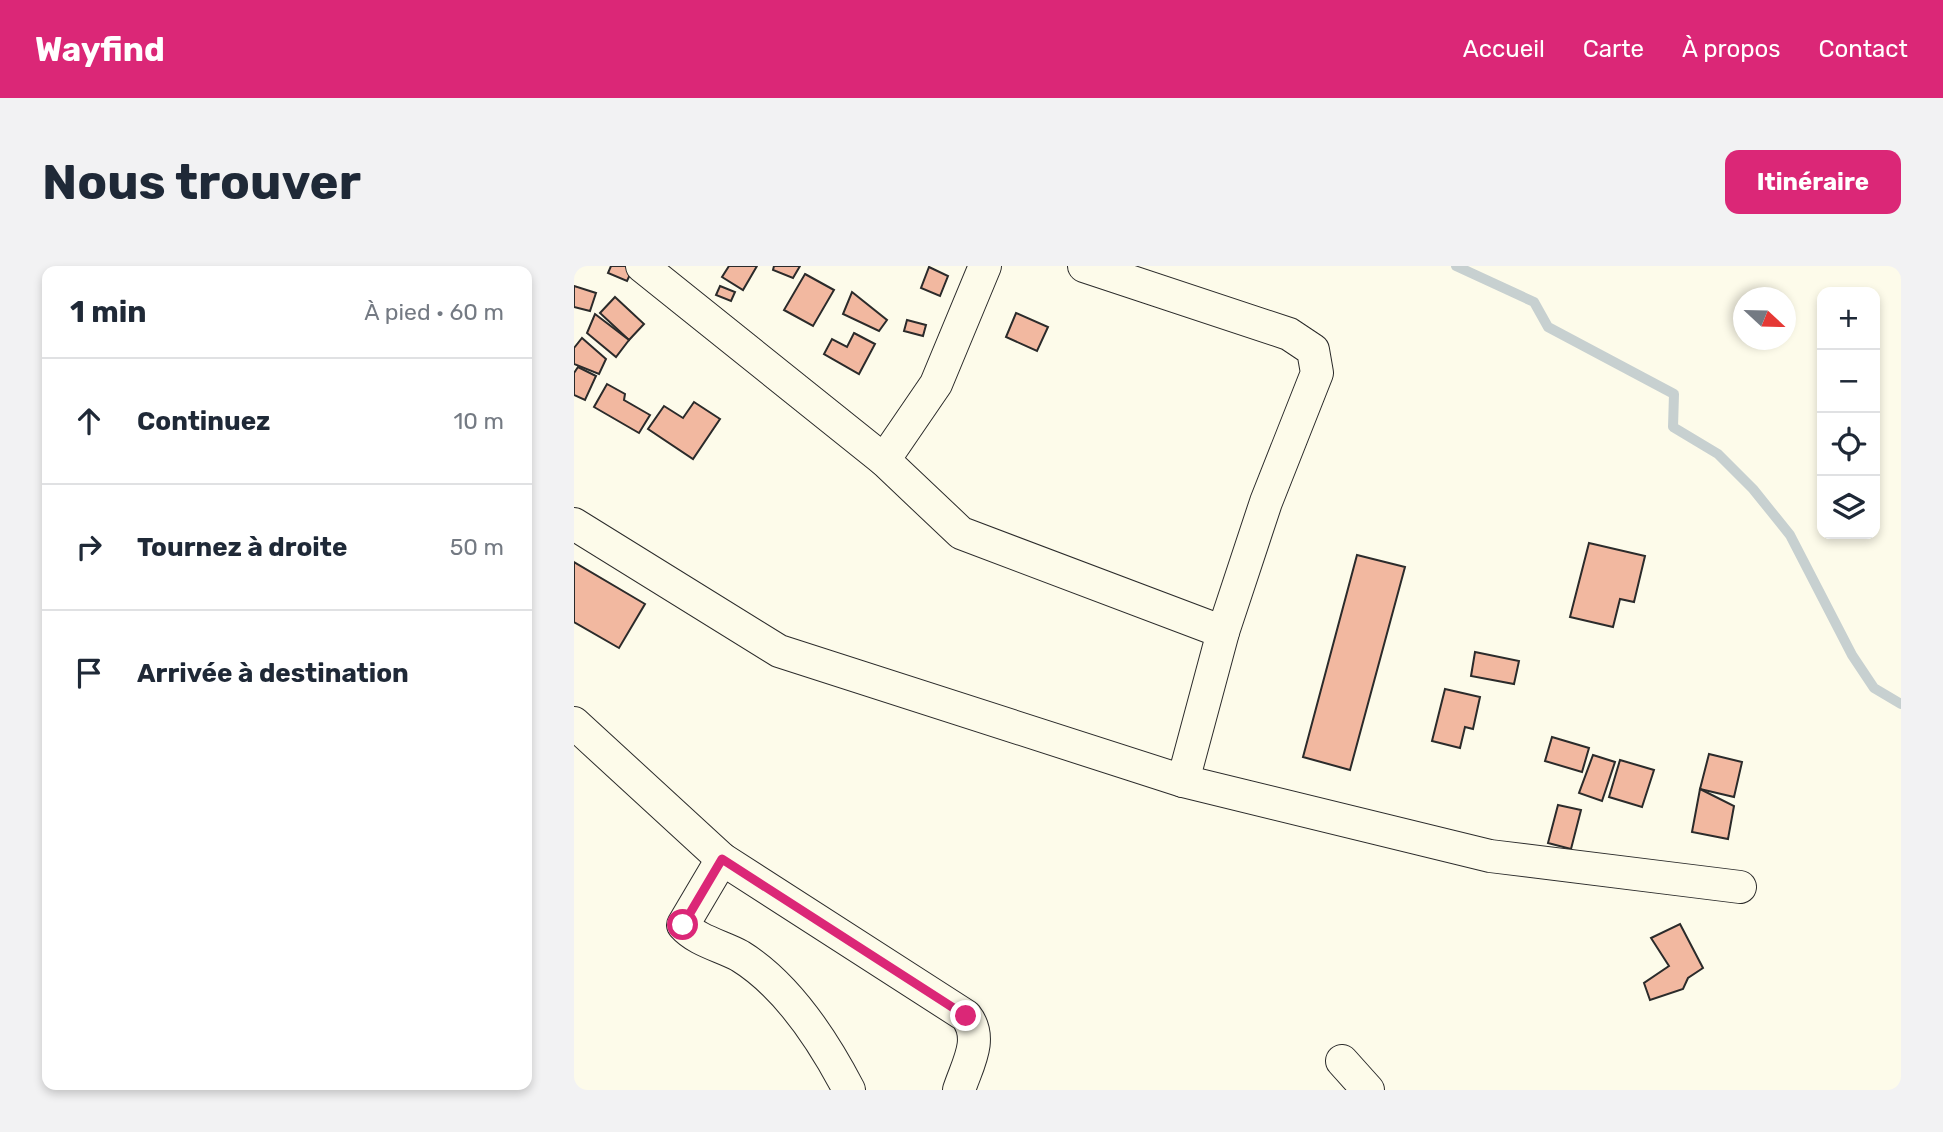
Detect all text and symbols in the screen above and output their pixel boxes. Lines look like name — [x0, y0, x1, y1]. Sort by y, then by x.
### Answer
text: Wayfind — [35, 30, 165, 69]
text: Accueil — [1463, 35, 1545, 63]
text: Carte — [1583, 35, 1644, 63]
text: À propos — [1682, 35, 1781, 63]
text: Contact — [1819, 35, 1908, 63]
button: Itinéraire — [1725, 150, 1901, 214]
text: Nous trouver — [42, 153, 361, 211]
north arrow — [1733, 287, 1796, 350]
map controls — [1817, 287, 1880, 539]
button: + — [1817, 287, 1880, 350]
text: 1 min — [70, 294, 147, 330]
text: À pied · 60 m — [364, 298, 504, 326]
button: − — [1817, 350, 1880, 413]
icon: ahead — [70, 402, 108, 440]
text: Continuez — [137, 406, 270, 437]
text: 10 m — [453, 407, 504, 435]
button: locate — [1817, 413, 1880, 476]
button: layers — [1817, 476, 1880, 539]
icon: right — [70, 528, 108, 566]
text: Tournez à droite — [137, 532, 347, 563]
text: 50 m — [450, 533, 504, 561]
icon: arrive — [70, 654, 108, 692]
text: Arrivée à destination — [137, 658, 409, 689]
route start — [667, 909, 698, 940]
route end — [950, 1000, 981, 1031]

